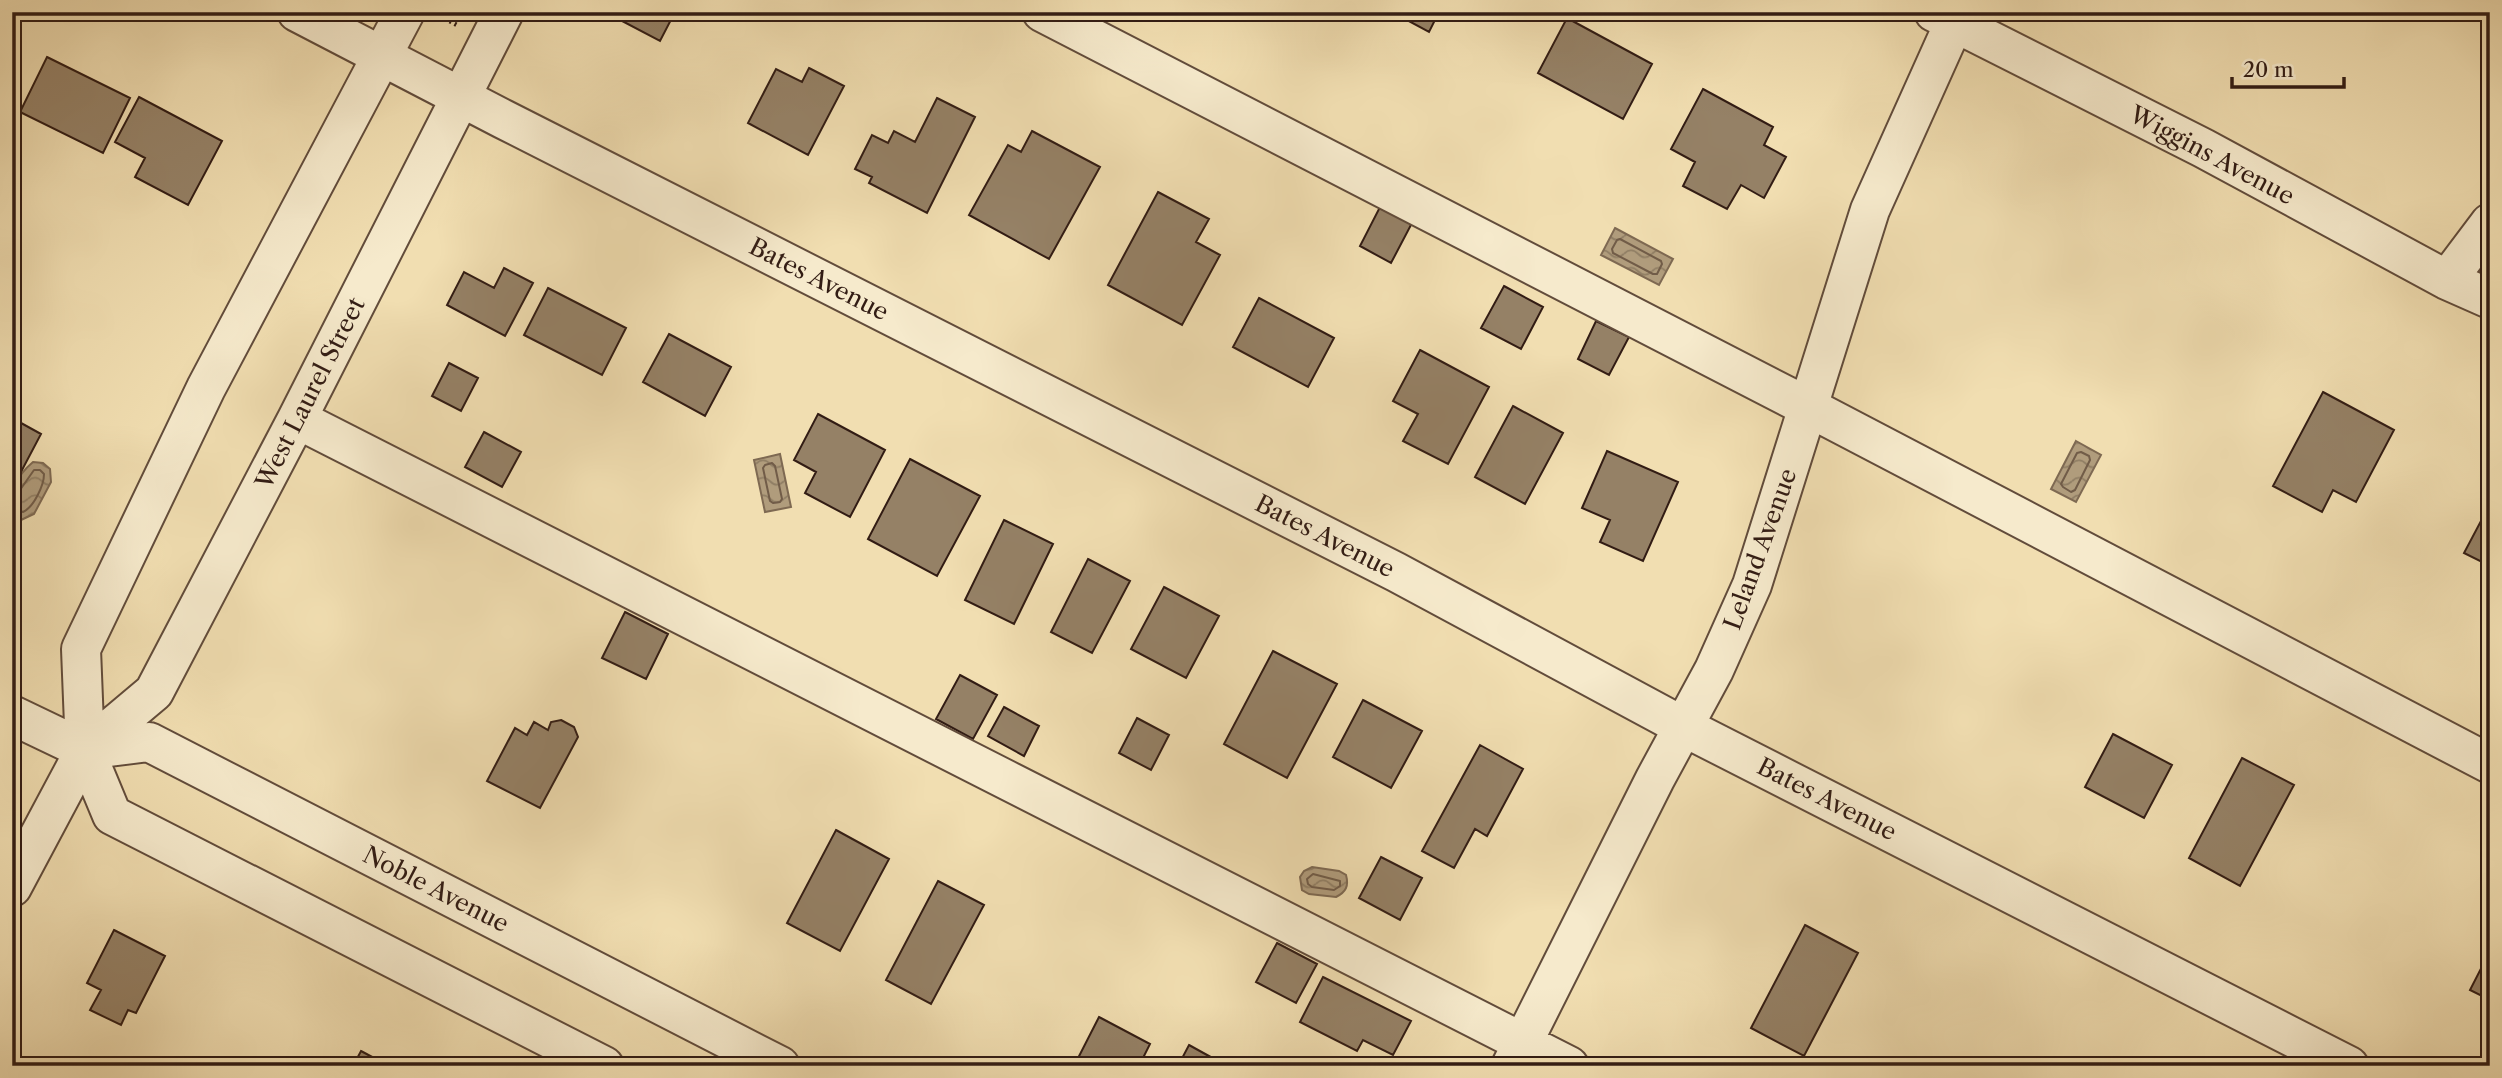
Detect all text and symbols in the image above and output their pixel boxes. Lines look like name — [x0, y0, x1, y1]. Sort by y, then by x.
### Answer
scale bar — [2232, 46, 2344, 90]
text: 20 m — [2243, 57, 2294, 82]
street label: Wiggins Avenue — [2124, 99, 2299, 211]
street label: Bates Avenue — [744, 231, 894, 327]
street label: West Laurel Street — [249, 292, 371, 494]
street label: Leland Avenue — [1717, 464, 1803, 634]
street label: Bates Avenue — [1250, 488, 1400, 584]
street label: Bates Avenue — [1752, 751, 1902, 847]
street label: Noble Avenue — [358, 840, 514, 938]

